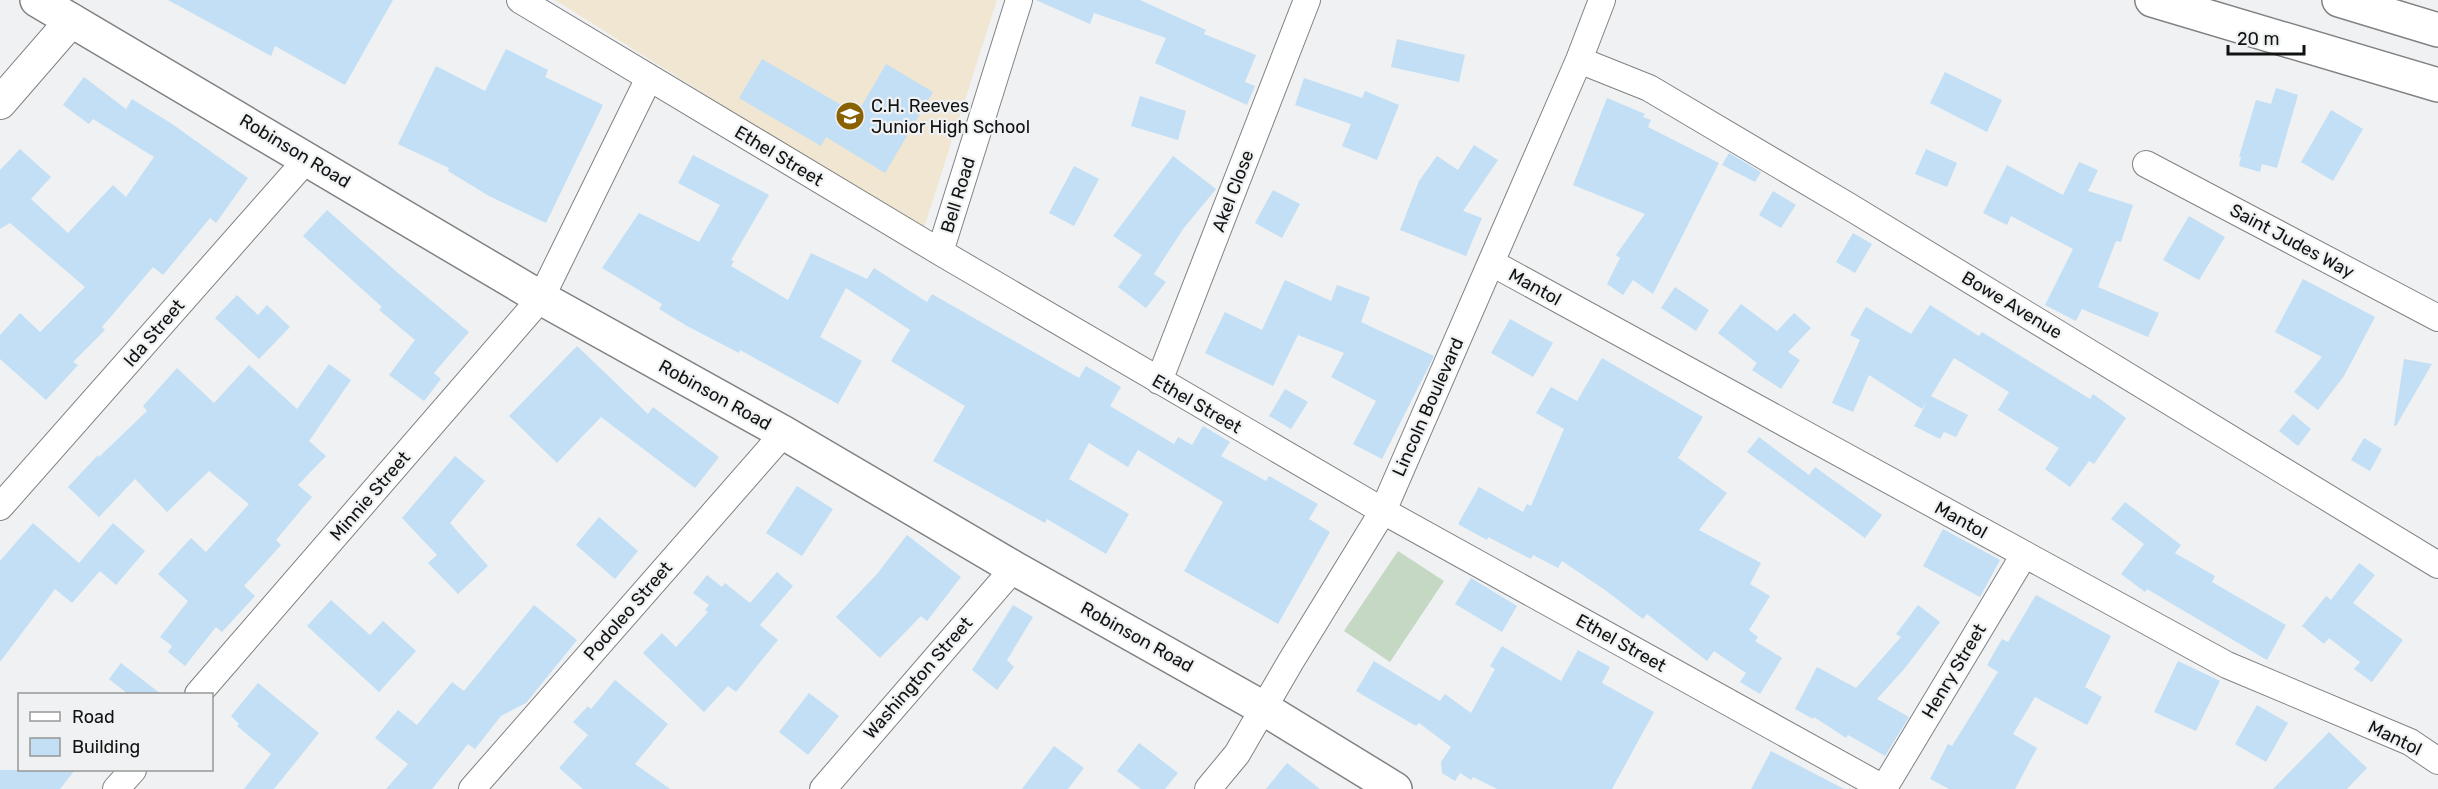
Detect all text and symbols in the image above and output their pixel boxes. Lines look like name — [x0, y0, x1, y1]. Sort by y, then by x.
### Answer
scale bar — [2228, 18, 2304, 56]
text: 20 m — [2237, 28, 2279, 50]
place label: C.H. Reeves Junior High School — [871, 95, 1030, 138]
school or university icon: C.H. Reeves Junior High School — [834, 100, 866, 132]
street label: Robinson Road — [236, 109, 354, 193]
street label: Ethel Street — [731, 121, 827, 191]
street label: Akel Close — [1207, 147, 1259, 235]
street label: Bell Road — [936, 155, 980, 235]
street label: Saint Judes Way — [2226, 199, 2358, 283]
street label: Mantol — [1505, 264, 1565, 310]
street label: Bowe Avenue — [1958, 266, 2066, 344]
street label: Ida Street — [119, 295, 189, 371]
street label: Lincoln Boulevard — [1388, 334, 1468, 480]
street label: Robinson Road — [655, 355, 775, 435]
street label: Ethel Street — [1148, 370, 1246, 438]
street label: Minnie Street — [325, 447, 415, 545]
street label: Mantol — [1931, 497, 1991, 543]
street label: Podoleo Street — [579, 557, 677, 665]
street label: Robinson Road — [1077, 597, 1197, 677]
street label: Ethel Street — [1572, 609, 1670, 677]
street label: Washington Street — [859, 612, 977, 744]
street label: Henry Street — [1917, 620, 1991, 722]
legend — [18, 693, 213, 771]
text: Road — [72, 706, 115, 728]
street label: Mantol — [2365, 716, 2425, 760]
text: Building — [72, 736, 140, 758]

